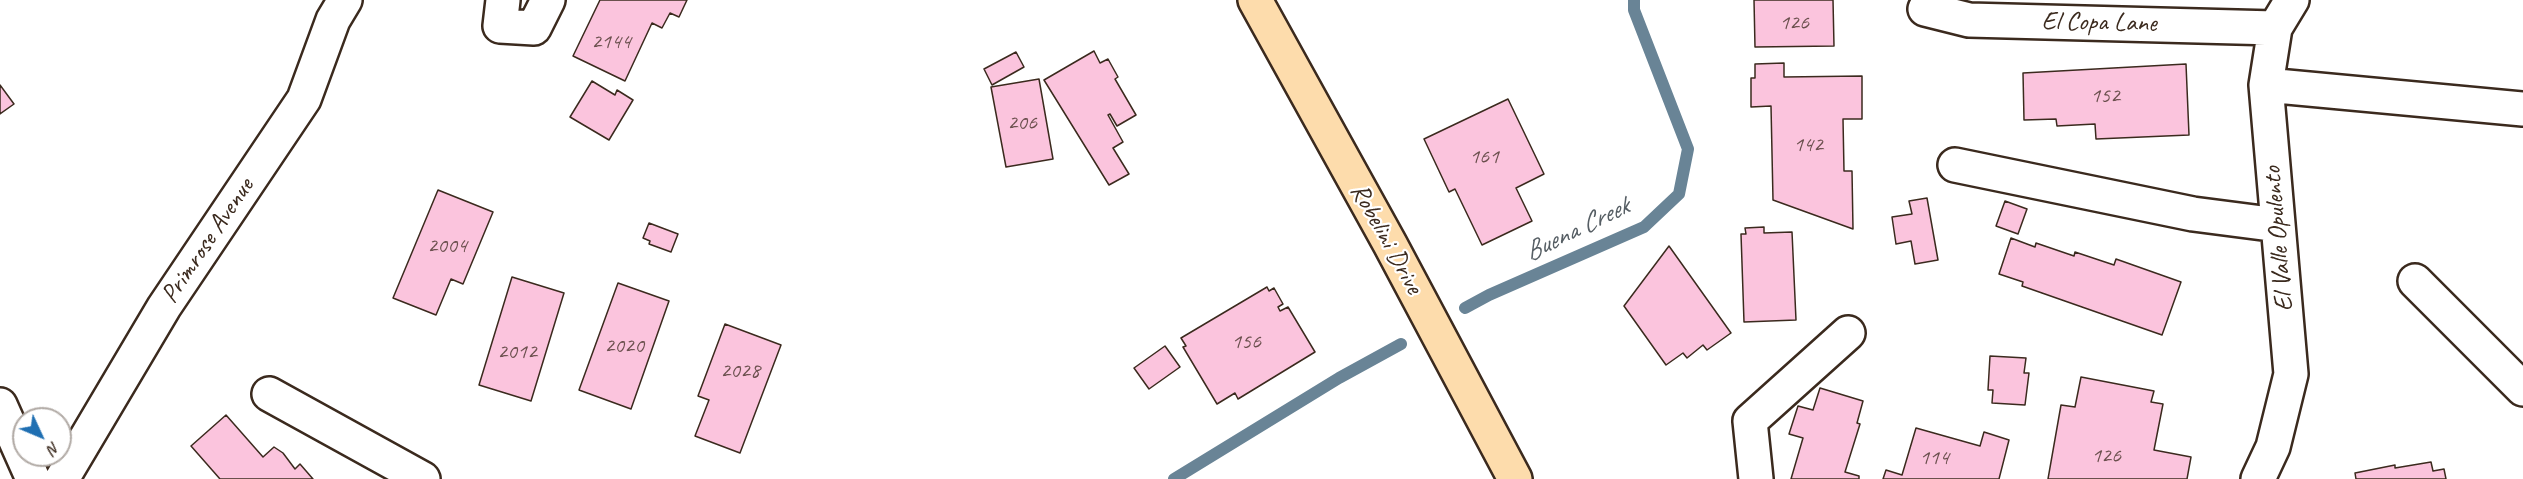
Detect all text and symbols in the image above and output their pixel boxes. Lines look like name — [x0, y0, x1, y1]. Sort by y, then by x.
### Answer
street label: El Copa Lane — [2041, 6, 2157, 40]
house number: 126 — [1779, 10, 1809, 36]
house number: 2144 — [591, 29, 631, 55]
house number: 152 — [2090, 83, 2120, 109]
house number: 206 — [1007, 110, 1037, 136]
house number: 142 — [1793, 132, 1823, 158]
house number: 161 — [1469, 144, 1499, 170]
street label: El Valle Opulento — [2257, 165, 2301, 313]
street label: Primrose Avenue — [155, 172, 261, 310]
street label: Robelini Drive — [1343, 178, 1429, 300]
water label: Buena Creek — [1519, 191, 1635, 269]
house number: 2004 — [427, 233, 467, 259]
house number: 156 — [1231, 329, 1261, 355]
house number: 2020 — [604, 333, 644, 359]
house number: 2012 — [497, 339, 537, 365]
house number: 2028 — [720, 358, 760, 384]
north arrow — [12, 407, 72, 467]
text: N — [43, 438, 64, 459]
house number: 126 — [2091, 443, 2121, 469]
house number: 114 — [1919, 445, 1949, 471]

